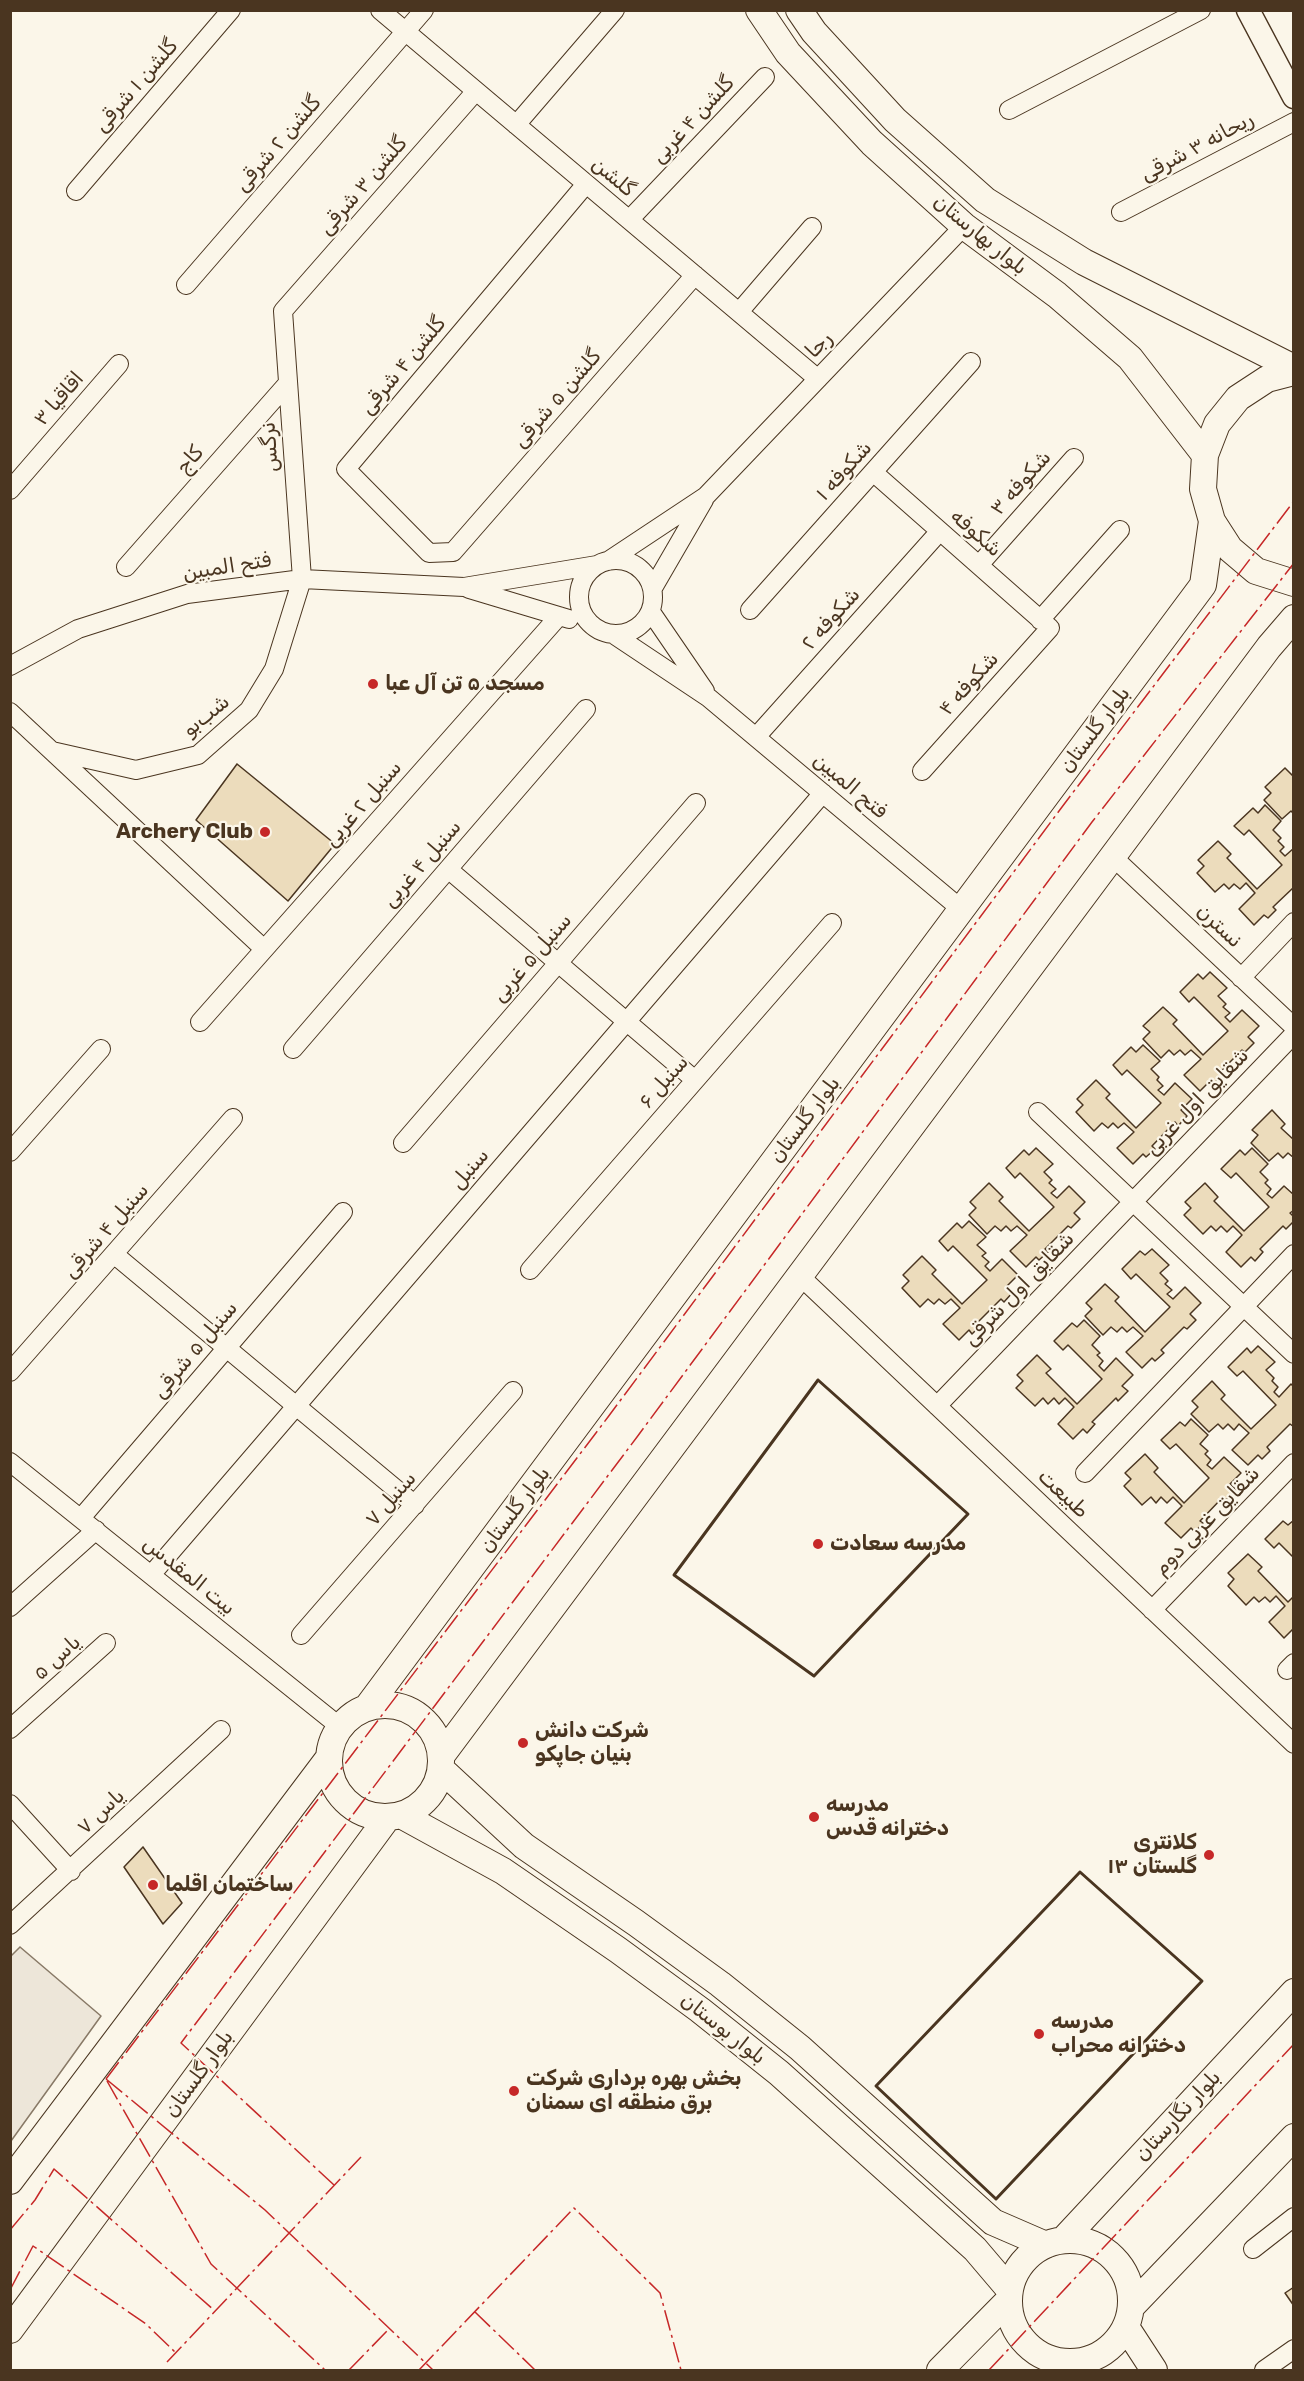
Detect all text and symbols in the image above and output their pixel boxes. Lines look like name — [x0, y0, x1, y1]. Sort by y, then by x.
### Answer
street label: گلشن ۱ شرقی — [89, 34, 183, 138]
street label: گلشن ۴ غربی — [646, 71, 740, 169]
street label: گلشن ۲ شرقی — [229, 91, 327, 197]
street label: ریحانه ۳ شرقی — [1136, 107, 1258, 187]
street label: گلشن ۳ شرقی — [313, 132, 413, 240]
street label: گلشن — [586, 152, 640, 202]
street label: بلوار بهارستان — [928, 189, 1032, 281]
street label: گلشن ۴ شرقی — [355, 312, 451, 420]
street label: رجا — [800, 326, 838, 364]
street label: گلشن ۵ شرقی — [507, 345, 607, 453]
street label: اقاقیا ۳ — [29, 367, 89, 431]
street label: نرگس — [256, 421, 284, 473]
street label: شکوفه ۱ — [811, 436, 877, 506]
street label: کاج — [171, 441, 209, 479]
street label: شکوفه ۳ — [985, 445, 1057, 521]
street label: شکوفه — [945, 504, 1007, 562]
street label: فتح المبین — [181, 548, 273, 586]
street label: شکوفه ۲ — [796, 582, 866, 656]
street label: شکوفه ۴ — [934, 647, 1004, 721]
place label: مسجد ۵ تن آل عبا — [385, 671, 545, 697]
marker: مسجد ۵ تن آل عبا — [366, 677, 380, 691]
street label: بلوار گلستان — [1054, 682, 1136, 778]
street label: شب‌بو — [177, 689, 235, 743]
street label: فتح المبین — [808, 748, 892, 824]
street label: سنبل ۲ غربی — [319, 756, 407, 852]
street label: سنبل ۴ غربی — [377, 815, 467, 913]
place label: Archery Club — [116, 819, 253, 845]
marker: Archery Club — [258, 825, 272, 839]
street label: نسترن — [1191, 899, 1247, 953]
street label: سنبل ۵ غربی — [487, 908, 577, 1008]
street label: شقایق اول غربی — [1140, 1043, 1254, 1161]
street label: سنبل ۶ — [634, 1050, 694, 1114]
street label: بلوار گلستان — [764, 1072, 846, 1168]
street label: سنبل — [445, 1143, 495, 1195]
street label: سنبل ۴ شرقی — [58, 1178, 154, 1284]
street label: شقایق اول شرقی — [958, 1227, 1080, 1351]
street label: سنبل ۵ شرقی — [147, 1296, 243, 1404]
street label: شقایق غربی دوم — [1149, 1461, 1265, 1581]
street label: بلوار گلستان — [474, 1462, 556, 1558]
street label: طبیعت — [1032, 1464, 1094, 1524]
street label: سنبل ۷ — [360, 1466, 422, 1532]
street label: بیت المقدس — [138, 1531, 240, 1621]
place label: مدرسه سعادت — [830, 1531, 966, 1557]
marker: مدرسه سعادت — [811, 1537, 825, 1551]
street label: یاس ۵ — [28, 1630, 86, 1686]
place label: شرکت دانش بنیان جاپکو — [535, 1718, 649, 1768]
marker: شرکت دانش بنیان جاپکو — [516, 1736, 530, 1750]
street label: یاس ۷ — [72, 1784, 130, 1840]
place label: مدرسه دخترانه قدس — [826, 1792, 949, 1842]
marker: مدرسه دخترانه قدس — [807, 1810, 821, 1824]
place label: کلانتری ۱۳ گلستان — [1107, 1830, 1197, 1880]
marker: کلانتری ۱۳ گلستان — [1202, 1848, 1216, 1862]
place label: ساختمان اقلما — [165, 1872, 293, 1898]
marker: ساختمان اقلما — [146, 1878, 160, 1892]
street label: بلوار بوستان — [675, 1988, 771, 2070]
place label: مدرسه دخترانه محراب — [1051, 2009, 1186, 2059]
street label: بلوار گلستان — [159, 2025, 239, 2123]
marker: مدرسه دخترانه محراب — [1032, 2027, 1046, 2041]
street label: بلوار نگارستان — [1130, 2065, 1226, 2167]
place label: بخش بهره برداری شرکت برق منطقه ای سمنان — [526, 2066, 741, 2116]
marker: بخش بهره برداری شرکت برق منطقه ای سمنان — [507, 2084, 521, 2098]

